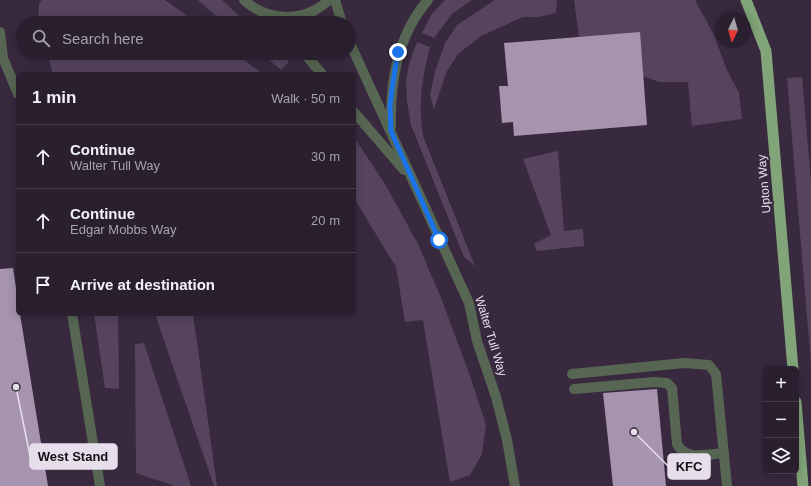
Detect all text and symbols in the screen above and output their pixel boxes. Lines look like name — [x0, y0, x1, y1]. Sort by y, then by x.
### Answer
north arrow — [715, 12, 751, 48]
search box — [16, 16, 356, 60]
icon: search — [30, 27, 52, 49]
text: Search here — [62, 30, 144, 47]
route end — [389, 43, 407, 61]
text: 1 min — [32, 88, 76, 107]
text: Walk · 50 m — [271, 91, 340, 106]
text: Continue — [70, 141, 135, 158]
icon: ahead — [32, 146, 54, 168]
text: 30 m — [311, 149, 340, 164]
street label: Upton Way — [754, 154, 774, 214]
text: Walter Tull Way — [70, 158, 160, 173]
text: Continue — [70, 205, 135, 222]
icon: ahead — [32, 210, 54, 232]
text: 20 m — [311, 213, 340, 228]
text: Edgar Mobbs Way — [70, 222, 176, 237]
route start — [430, 231, 448, 249]
icon: arrive — [32, 274, 54, 296]
text: Arrive at destination — [70, 276, 215, 293]
street label: Walter Tull Way — [472, 294, 510, 378]
map controls — [763, 366, 799, 474]
button: + — [763, 366, 799, 402]
button: − — [763, 402, 799, 438]
button: layers — [763, 438, 799, 474]
callout: West Stand — [30, 444, 117, 469]
text: West Stand — [38, 449, 108, 464]
callout: KFC — [668, 454, 710, 479]
text: KFC — [676, 459, 703, 474]

